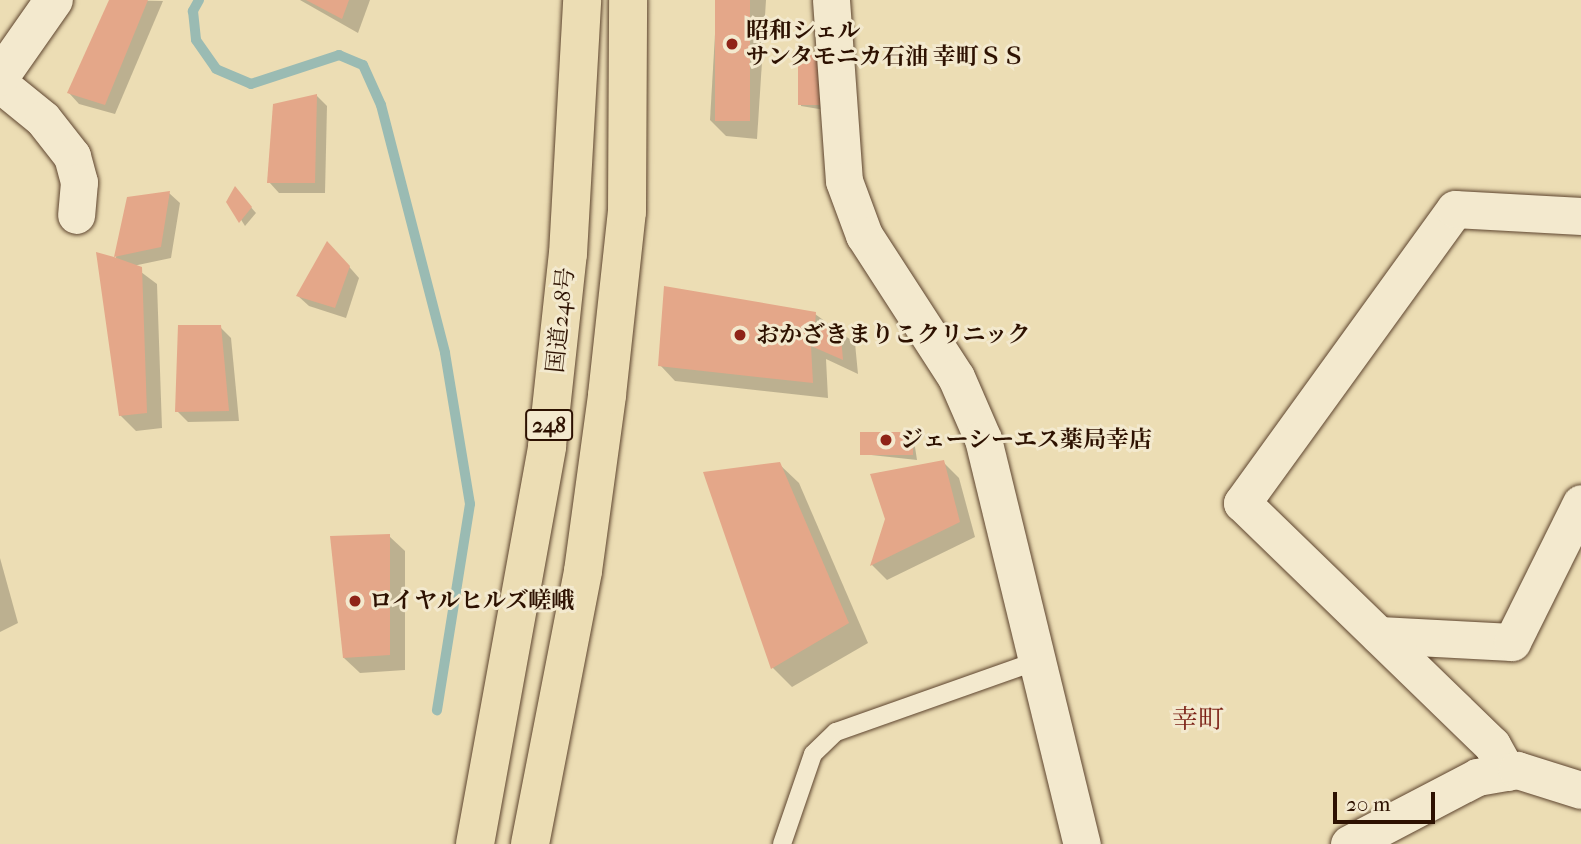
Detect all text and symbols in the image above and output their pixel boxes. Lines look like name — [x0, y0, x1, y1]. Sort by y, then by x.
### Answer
place label: 昭和シェル サンタモニカ石油 幸町ＳＳ — [746, 17, 1027, 71]
marker: 昭和シェル サンタモニカ石油 幸町ＳＳ — [724, 36, 740, 52]
street label: 国道248号 — [542, 266, 580, 374]
place label: おかざきまりこクリニック — [756, 321, 1032, 349]
marker: おかざきまりこクリニック — [730, 325, 750, 345]
road number: 248 — [524, 408, 574, 442]
place label: ジェーシーエス薬局幸店 — [900, 426, 1153, 454]
marker: ジェーシーエス薬局幸店 — [878, 432, 894, 448]
place label: ロイヤルヒルズ嵯峨 — [369, 587, 576, 615]
marker: ロイヤルヒルズ嵯峨 — [347, 593, 363, 609]
district label: 幸町 — [1172, 704, 1224, 736]
scale bar — [1336, 778, 1438, 822]
text: 20 m — [1346, 792, 1390, 816]

